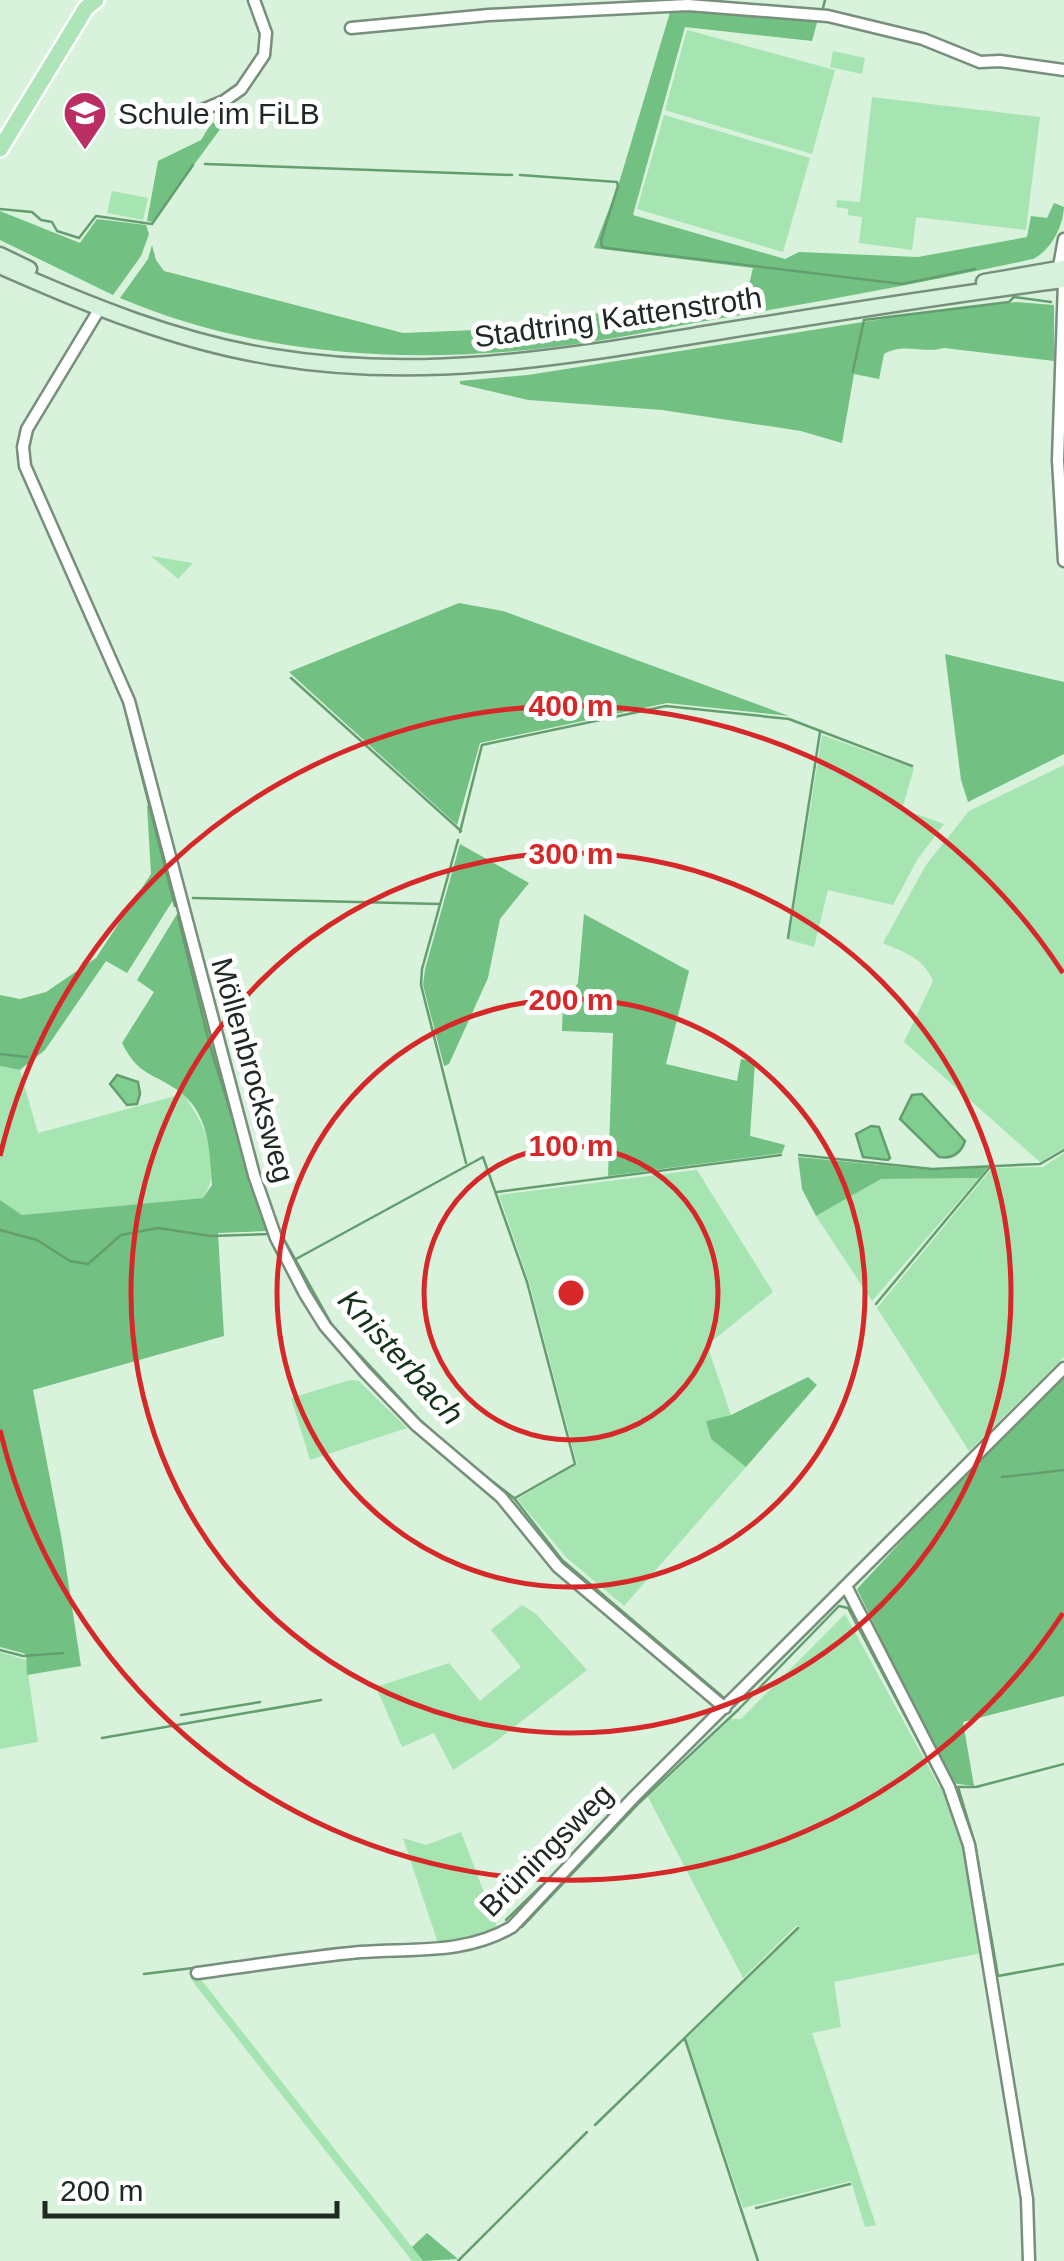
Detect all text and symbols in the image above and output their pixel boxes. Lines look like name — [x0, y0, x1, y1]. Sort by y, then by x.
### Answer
school or university icon: Schule im FiLB — [62, 90, 108, 151]
place label: Schule im FiLB — [118, 97, 320, 130]
street label: Stadtring Kattenstroth — [472, 280, 764, 354]
text: 400 m — [528, 689, 614, 722]
text: 300 m — [528, 837, 614, 870]
street label: Möllenbrocksweg — [205, 954, 301, 1186]
text: 200 m — [528, 983, 614, 1016]
text: 100 m — [528, 1129, 614, 1162]
centre of rings — [553, 1275, 589, 1311]
water label: Knisterbach — [331, 1282, 471, 1432]
street label: Brüningsweg — [473, 1777, 619, 1923]
scale bar — [45, 2156, 338, 2218]
text: 200 m — [60, 2174, 143, 2207]

